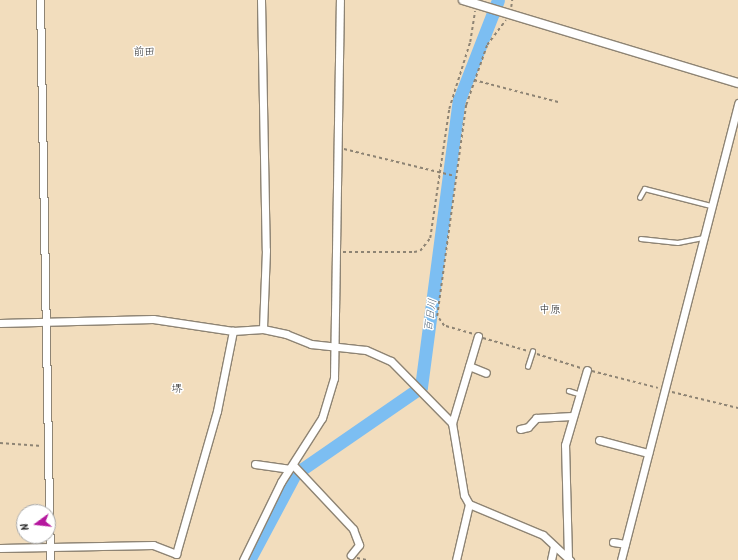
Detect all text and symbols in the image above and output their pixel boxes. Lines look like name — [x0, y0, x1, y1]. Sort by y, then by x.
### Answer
district label: 前田 — [133, 45, 155, 59]
water label: 百日川 — [422, 298, 440, 332]
district label: 中原 — [539, 303, 561, 317]
district label: 堺 — [172, 382, 182, 396]
north arrow — [16, 504, 56, 544]
text: N — [16, 521, 35, 533]

